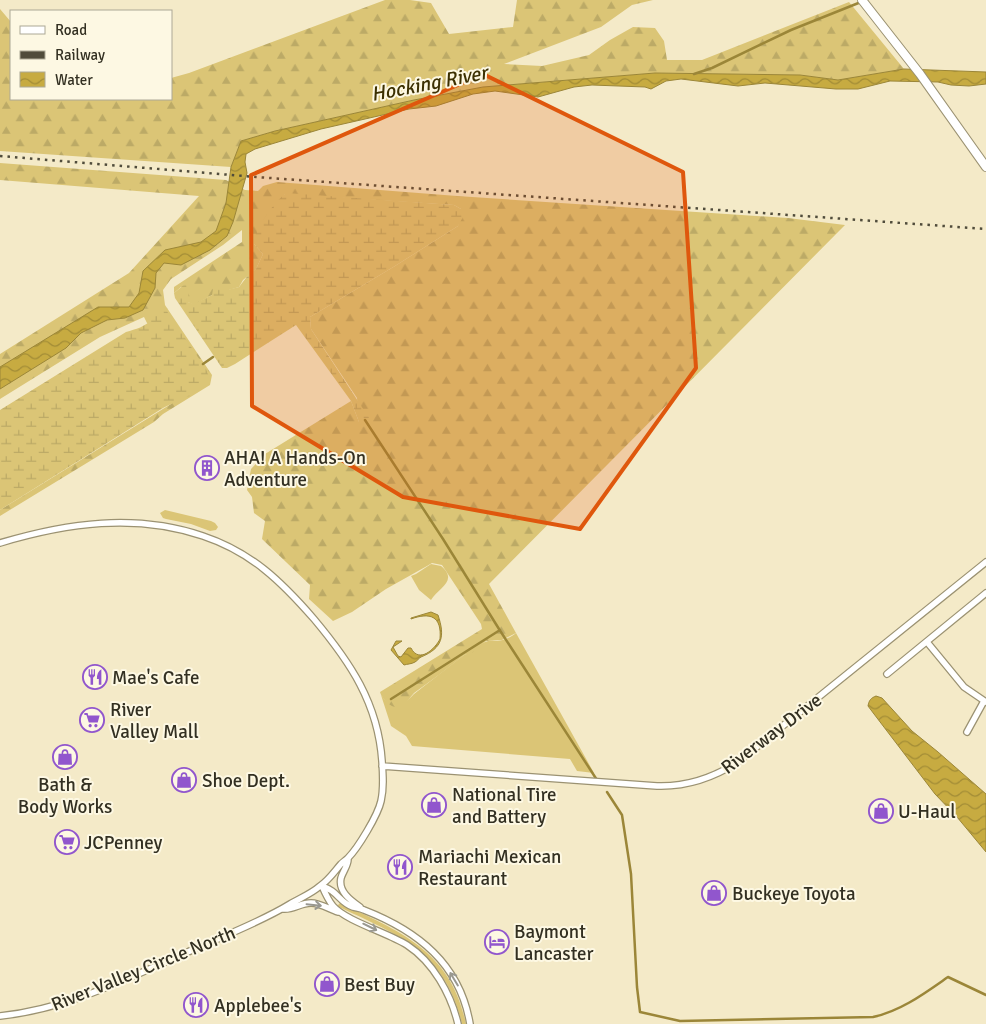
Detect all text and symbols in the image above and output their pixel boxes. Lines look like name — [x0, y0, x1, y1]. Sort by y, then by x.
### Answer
legend — [10, 10, 172, 100]
text: Road — [55, 21, 87, 39]
text: Railway — [55, 46, 105, 64]
water label: Hocking River — [369, 59, 492, 107]
text: Water — [55, 71, 93, 89]
place label: AHA! A Hands-On Adventure — [224, 446, 366, 492]
building icon: AHA! A Hands-On Adventure — [194, 455, 220, 481]
restaurant icon: Mae's Cafe — [82, 664, 108, 690]
place label: Mae's Cafe — [112, 666, 199, 690]
street label: Riverway Drive — [716, 688, 827, 780]
place label: River Valley Mall — [110, 698, 199, 744]
supermarket icon: River Valley Mall — [79, 707, 105, 733]
shop icon: Bath & Body Works — [52, 744, 78, 770]
shop icon: Shoe Dept. — [171, 767, 197, 793]
place label: Shoe Dept. — [202, 769, 290, 793]
place label: Bath & Body Works — [18, 773, 112, 819]
place label: National Tire and Battery — [452, 783, 557, 829]
shop icon: National Tire and Battery — [421, 792, 447, 818]
shop icon: U-Haul — [868, 798, 894, 824]
place label: U-Haul — [898, 800, 956, 824]
supermarket icon: JCPenney — [54, 829, 80, 855]
place label: JCPenney — [84, 831, 163, 855]
place label: Mariachi Mexican Restaurant — [418, 845, 561, 891]
restaurant icon: Mariachi Mexican Restaurant — [387, 854, 413, 880]
shop icon: Buckeye Toyota — [701, 880, 727, 906]
place label: Buckeye Toyota — [732, 882, 856, 906]
one-way arrow — [305, 900, 321, 910]
place label: Baymont Lancaster — [514, 920, 594, 966]
street label: River Valley Circle North — [48, 921, 239, 1017]
one-way arrow — [362, 923, 377, 932]
hotel icon: Baymont Lancaster — [484, 929, 510, 955]
shop icon: Best Buy — [314, 971, 340, 997]
one-way arrow — [448, 972, 458, 986]
place label: Best Buy — [344, 973, 415, 997]
restaurant icon: Applebee's — [183, 992, 209, 1018]
place label: Applebee's — [214, 994, 302, 1018]

